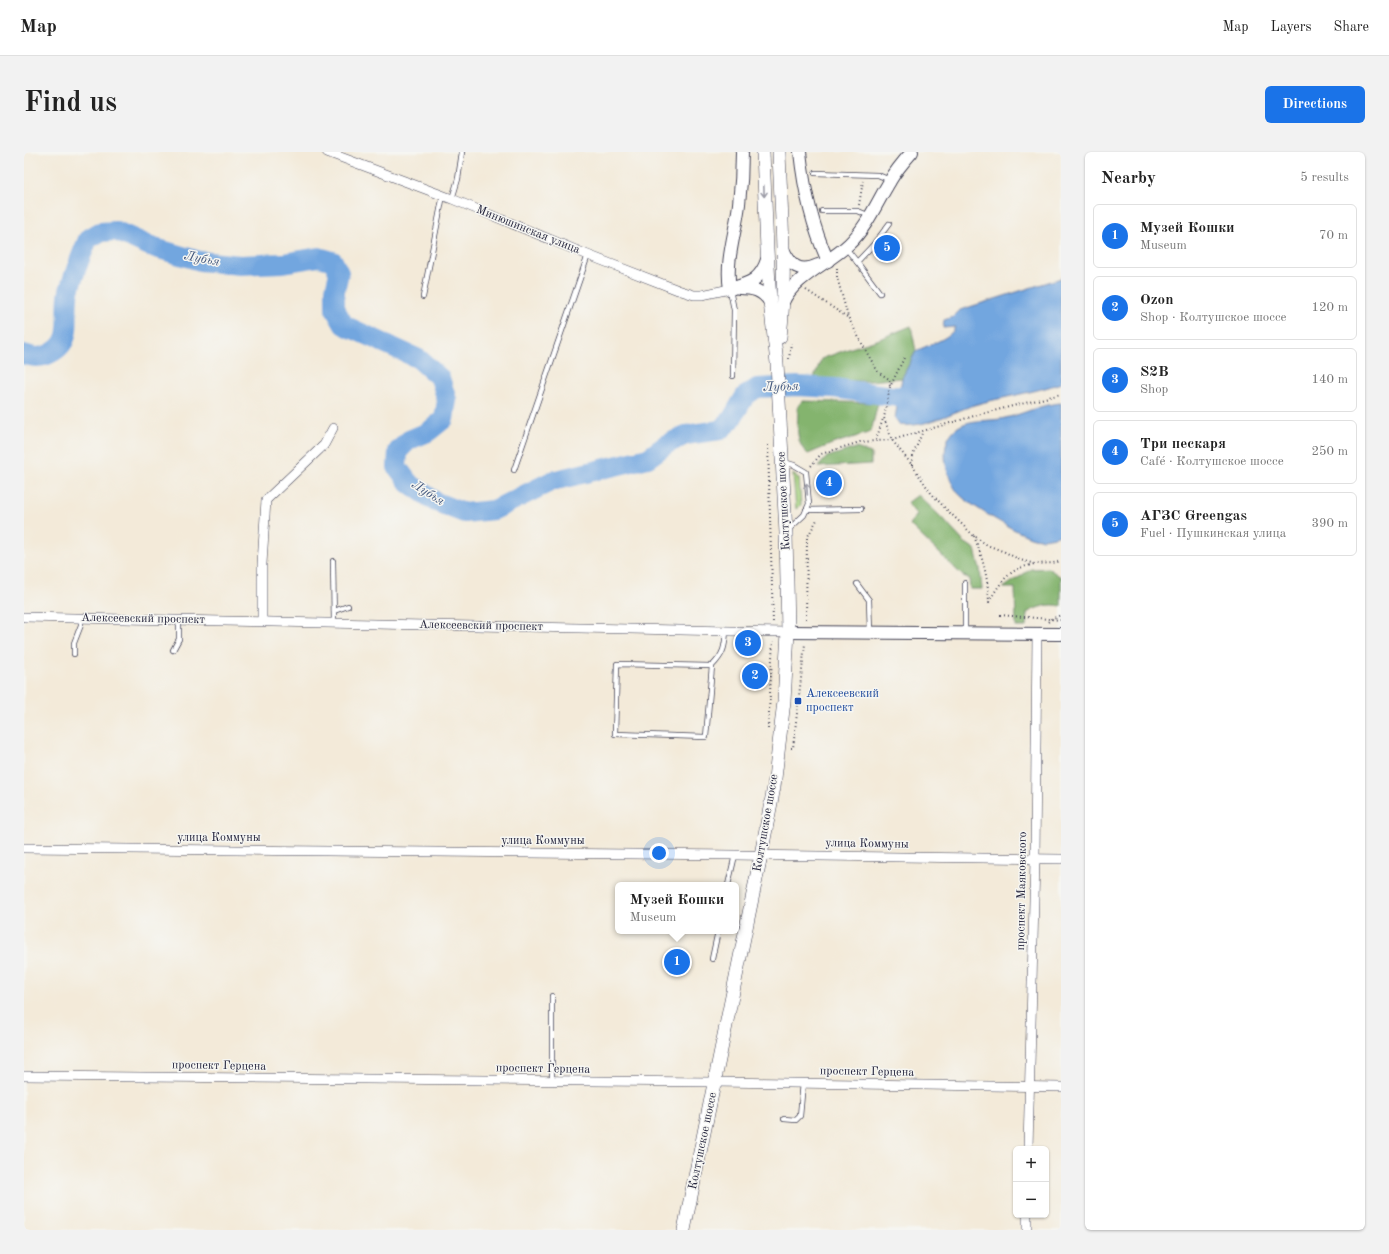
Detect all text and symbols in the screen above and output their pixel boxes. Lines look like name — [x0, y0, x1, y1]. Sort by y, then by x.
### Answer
text: Map — [20, 18, 57, 37]
text: Map — [1223, 20, 1249, 34]
text: Layers — [1271, 20, 1312, 34]
text: Share — [1334, 20, 1369, 34]
button: Directions — [1265, 86, 1365, 123]
text: Find us — [24, 90, 117, 118]
text: Nearby — [1101, 170, 1156, 187]
text: 5 results — [1300, 171, 1349, 184]
one-way arrow — [761, 184, 768, 197]
street label: Минюшинская улица — [474, 204, 582, 256]
text: Музей Кошки — [1140, 221, 1235, 236]
text: 1 — [1111, 229, 1119, 242]
text: 70 m — [1319, 229, 1348, 242]
pin: 5 — [874, 233, 900, 263]
text: Museum — [1140, 239, 1187, 252]
water label: Лубья — [183, 249, 221, 269]
text: Ozon — [1140, 293, 1173, 308]
text: 2 — [1111, 301, 1119, 314]
text: 120 m — [1311, 301, 1348, 314]
text: Shop · Колтушское шоссе — [1140, 311, 1287, 324]
text: S2B — [1140, 365, 1169, 380]
text: 3 — [1111, 373, 1119, 386]
text: 140 m — [1311, 373, 1348, 386]
water label: Лубья — [763, 380, 799, 394]
text: Shop — [1140, 383, 1168, 396]
text: Три пескаря — [1140, 437, 1226, 452]
text: 4 — [1111, 445, 1119, 458]
text: 250 m — [1311, 445, 1348, 458]
street label: Колтушское шоссе — [775, 451, 793, 551]
text: Café · Колтушское шоссе — [1140, 455, 1284, 468]
pin: 4 — [816, 468, 842, 498]
water label: Лубья — [409, 478, 447, 508]
one-way arrow — [804, 483, 811, 496]
text: АГЗС Greengas — [1140, 509, 1247, 524]
text: 5 — [1111, 517, 1119, 530]
text: 390 m — [1311, 517, 1348, 530]
text: Fuel · Пушкинская улица — [1140, 527, 1286, 540]
street label: Алексеевский проспект — [81, 612, 205, 626]
street label: Алексеевский проспект — [419, 619, 543, 633]
pin: 3 — [735, 628, 761, 658]
pin: 2 — [742, 661, 768, 691]
place label: Алексеевский проспект — [806, 688, 879, 714]
marker: Алексеевский проспект — [793, 696, 803, 706]
street label: Колтушское шоссе — [751, 773, 781, 873]
street label: проспект Маяковского — [1015, 831, 1029, 951]
street label: улица Коммуны — [177, 832, 261, 844]
street label: улица Коммуны — [501, 835, 585, 847]
street label: улица Коммуны — [825, 837, 909, 851]
your location — [649, 843, 669, 863]
popup — [615, 882, 739, 934]
text: Музей Кошки — [630, 893, 724, 908]
text: Museum — [630, 911, 676, 924]
pin: 1 — [664, 947, 690, 977]
street label: проспект Герцена — [172, 1059, 266, 1073]
street label: проспект Герцена — [496, 1062, 590, 1076]
street label: проспект Герцена — [820, 1065, 914, 1079]
street label: Колтушское шоссе — [687, 1091, 719, 1191]
map controls — [1013, 1146, 1049, 1218]
button: + — [1013, 1146, 1049, 1182]
button: − — [1013, 1182, 1049, 1218]

